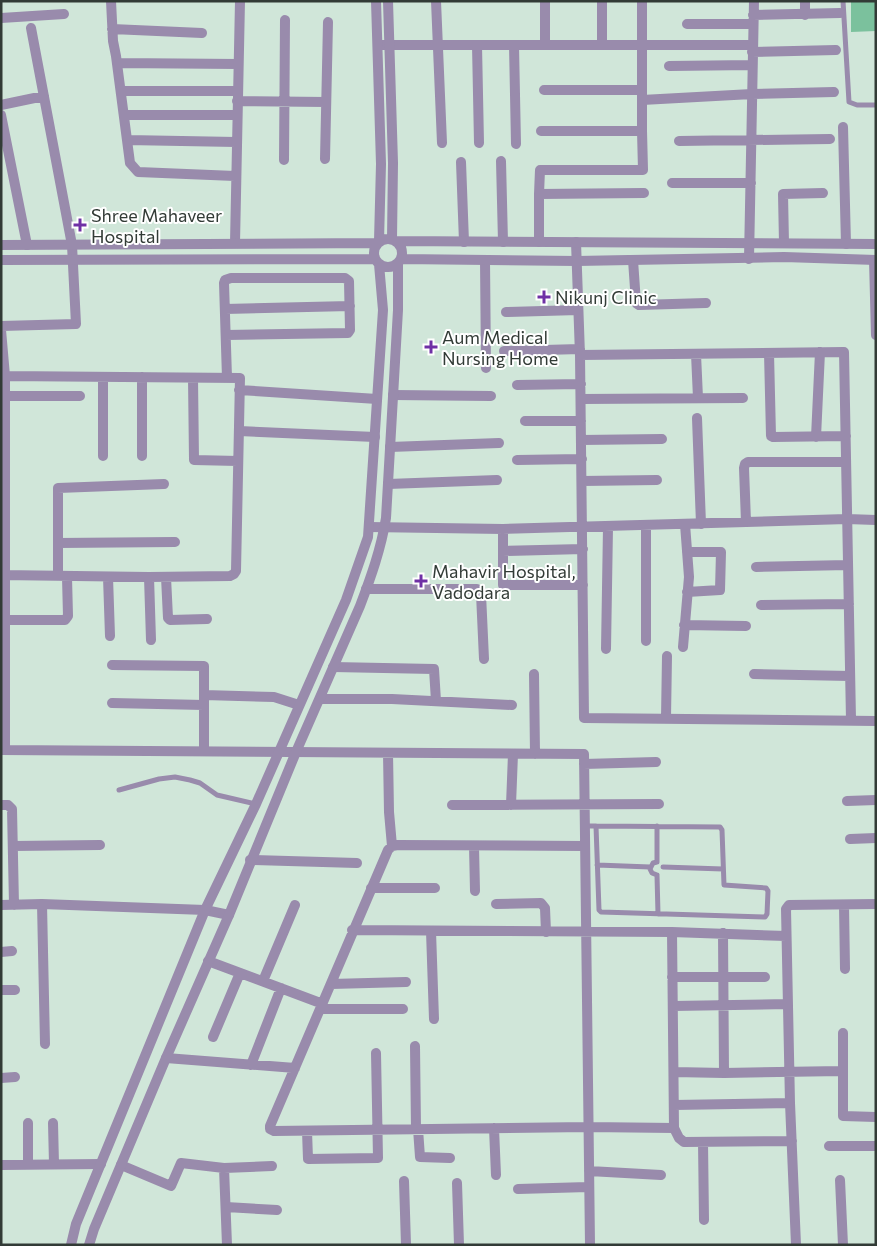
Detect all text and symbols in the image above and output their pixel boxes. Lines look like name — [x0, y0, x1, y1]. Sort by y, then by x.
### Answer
place label: Shree Mahaveer Hospital — [91, 204, 222, 247]
marker: Shree Mahaveer Hospital — [73, 218, 87, 232]
place label: Nikunj Clinic — [555, 286, 657, 308]
marker: Nikunj Clinic — [537, 290, 551, 304]
place label: Aum Medical Nursing Home — [442, 326, 558, 369]
marker: Aum Medical Nursing Home — [424, 340, 438, 354]
place label: Mahavir Hospital, Vadodara — [432, 560, 576, 603]
marker: Mahavir Hospital, Vadodara — [414, 574, 428, 588]

